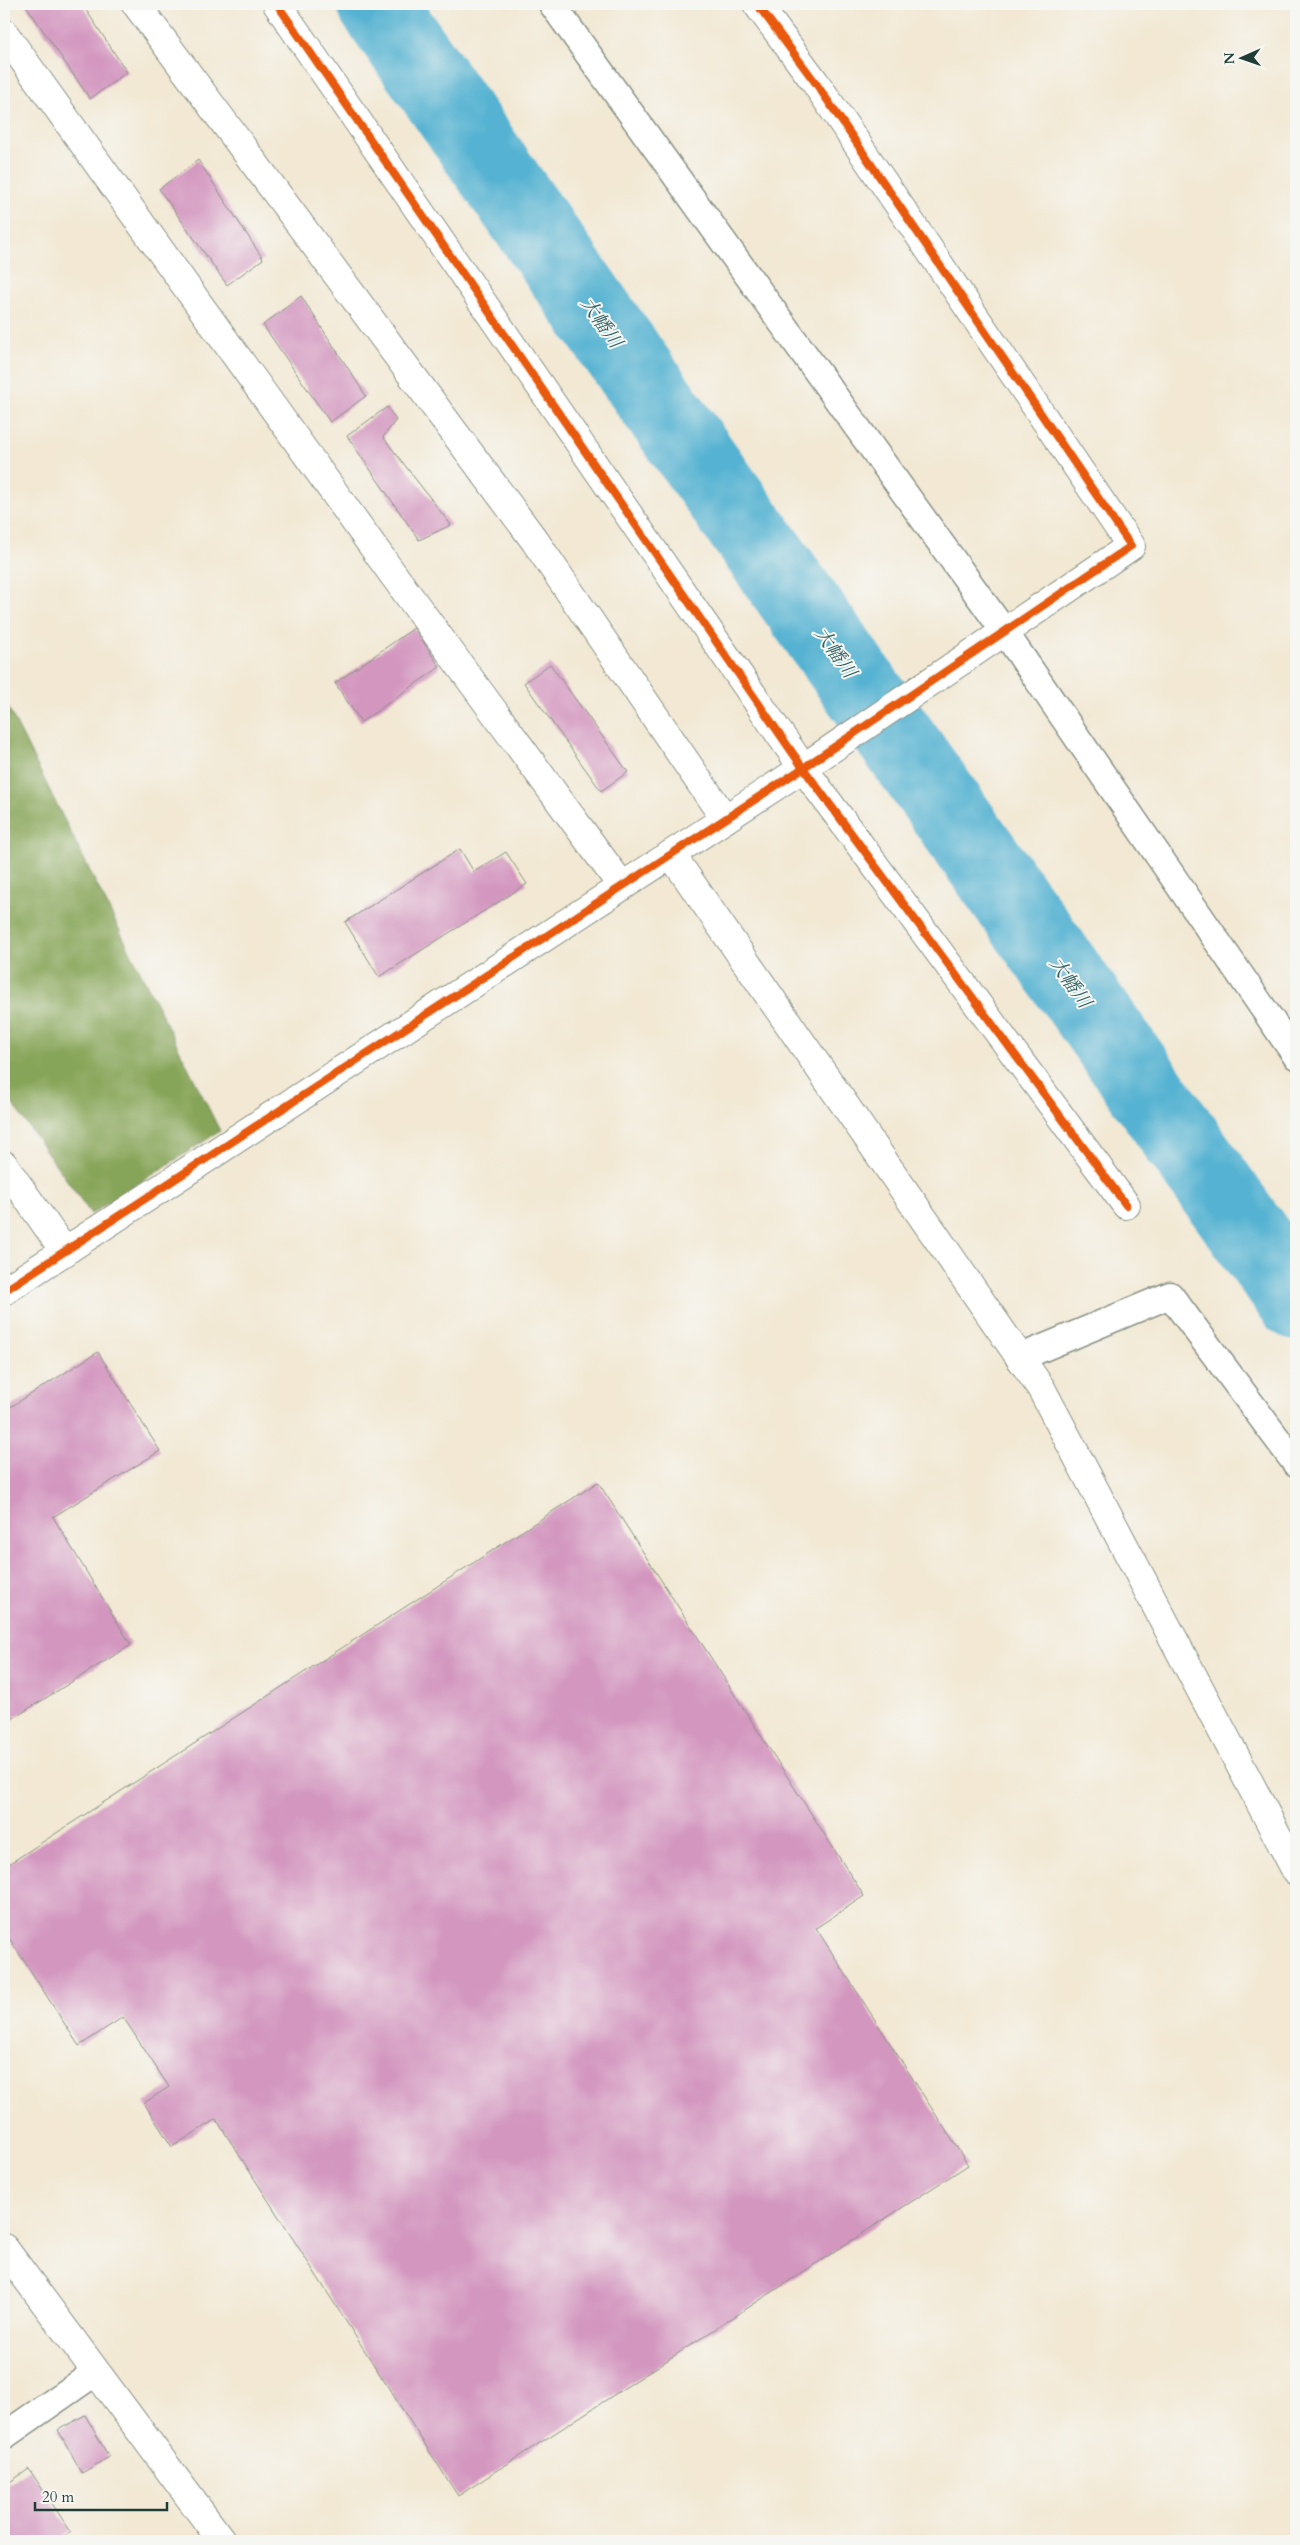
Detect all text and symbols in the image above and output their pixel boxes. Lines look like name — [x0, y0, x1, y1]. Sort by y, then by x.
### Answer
north arrow — [1218, 32, 1268, 82]
text: N — [1220, 52, 1239, 65]
water label: 大幡川 — [574, 292, 629, 355]
water label: 大幡川 — [808, 622, 863, 685]
water label: 大幡川 — [1043, 952, 1098, 1015]
scale bar — [35, 2480, 168, 2512]
text: 20 m — [42, 2487, 74, 2507]

